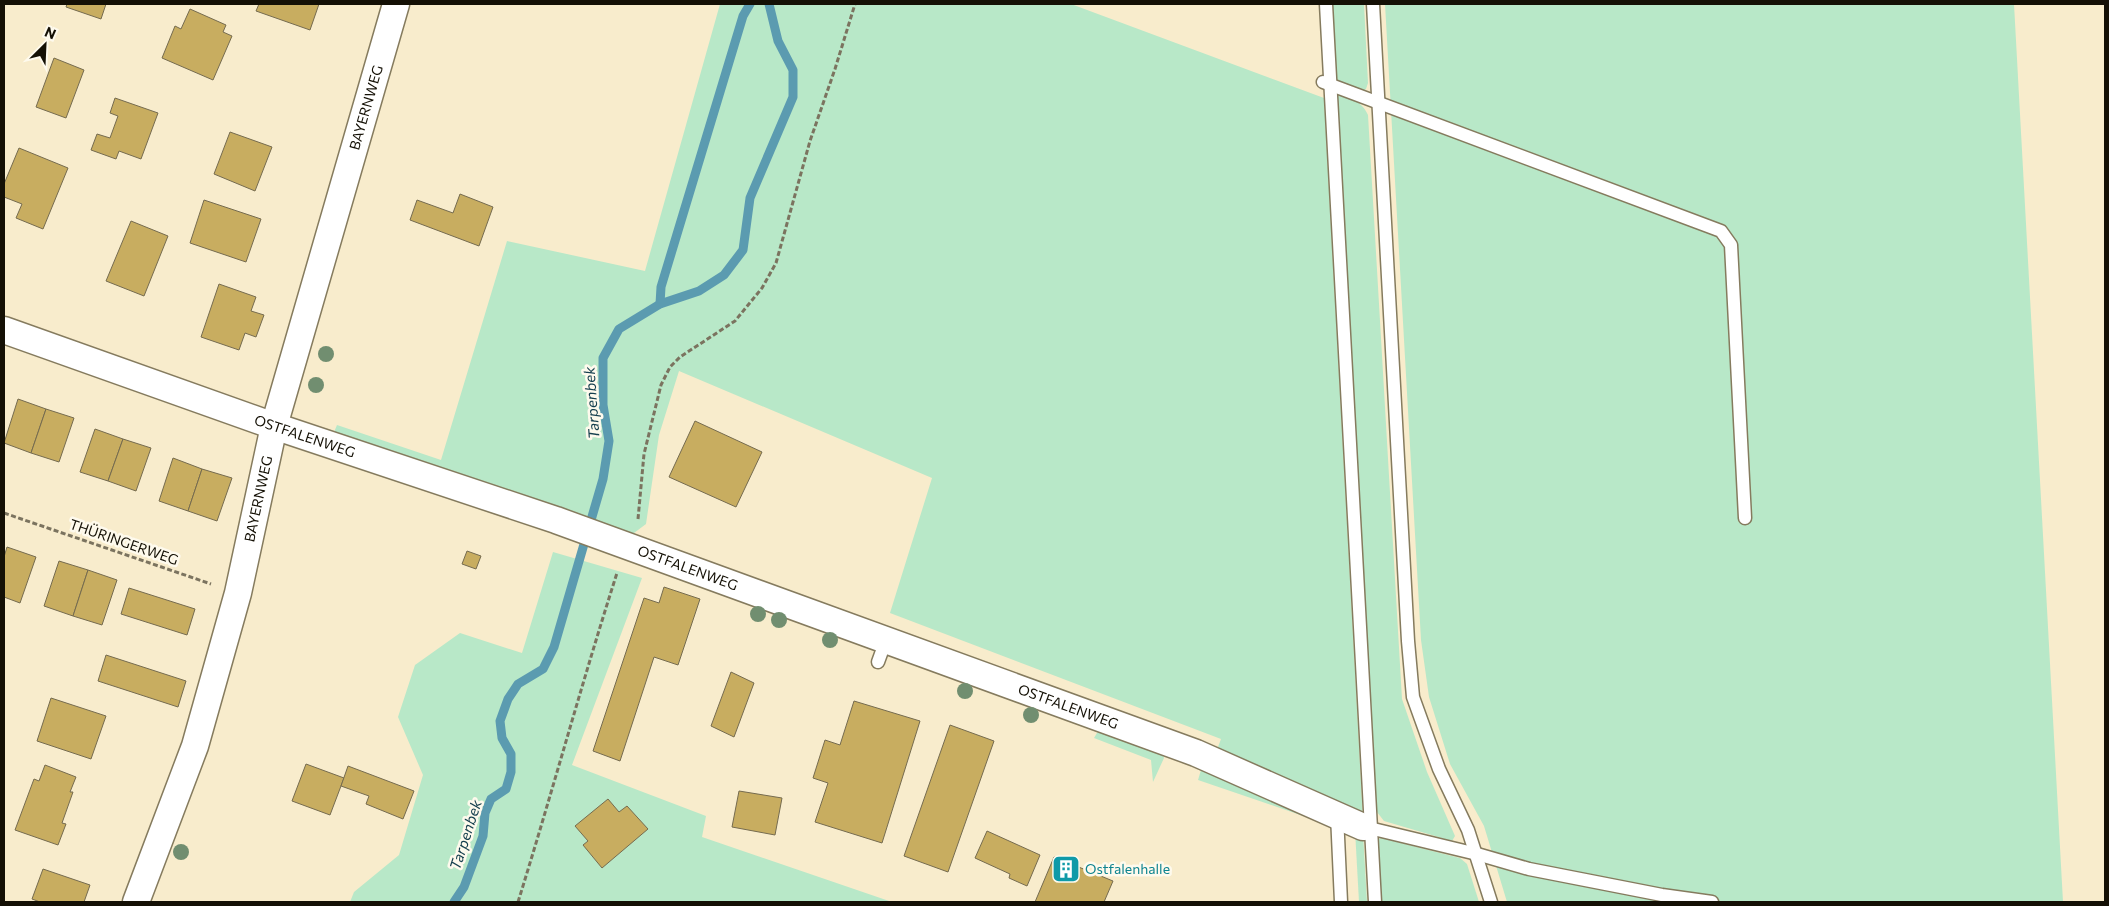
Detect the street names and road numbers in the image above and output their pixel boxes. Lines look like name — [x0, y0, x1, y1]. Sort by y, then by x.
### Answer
street label: BAYERNWEG — [345, 63, 386, 152]
street label: OSTFALENWEG — [252, 411, 358, 461]
street label: BAYERNWEG — [240, 454, 275, 543]
street label: THÜRINGERWEG — [67, 515, 181, 568]
street label: OSTFALENWEG — [635, 541, 740, 594]
street label: OSTFALENWEG — [1016, 680, 1121, 732]

